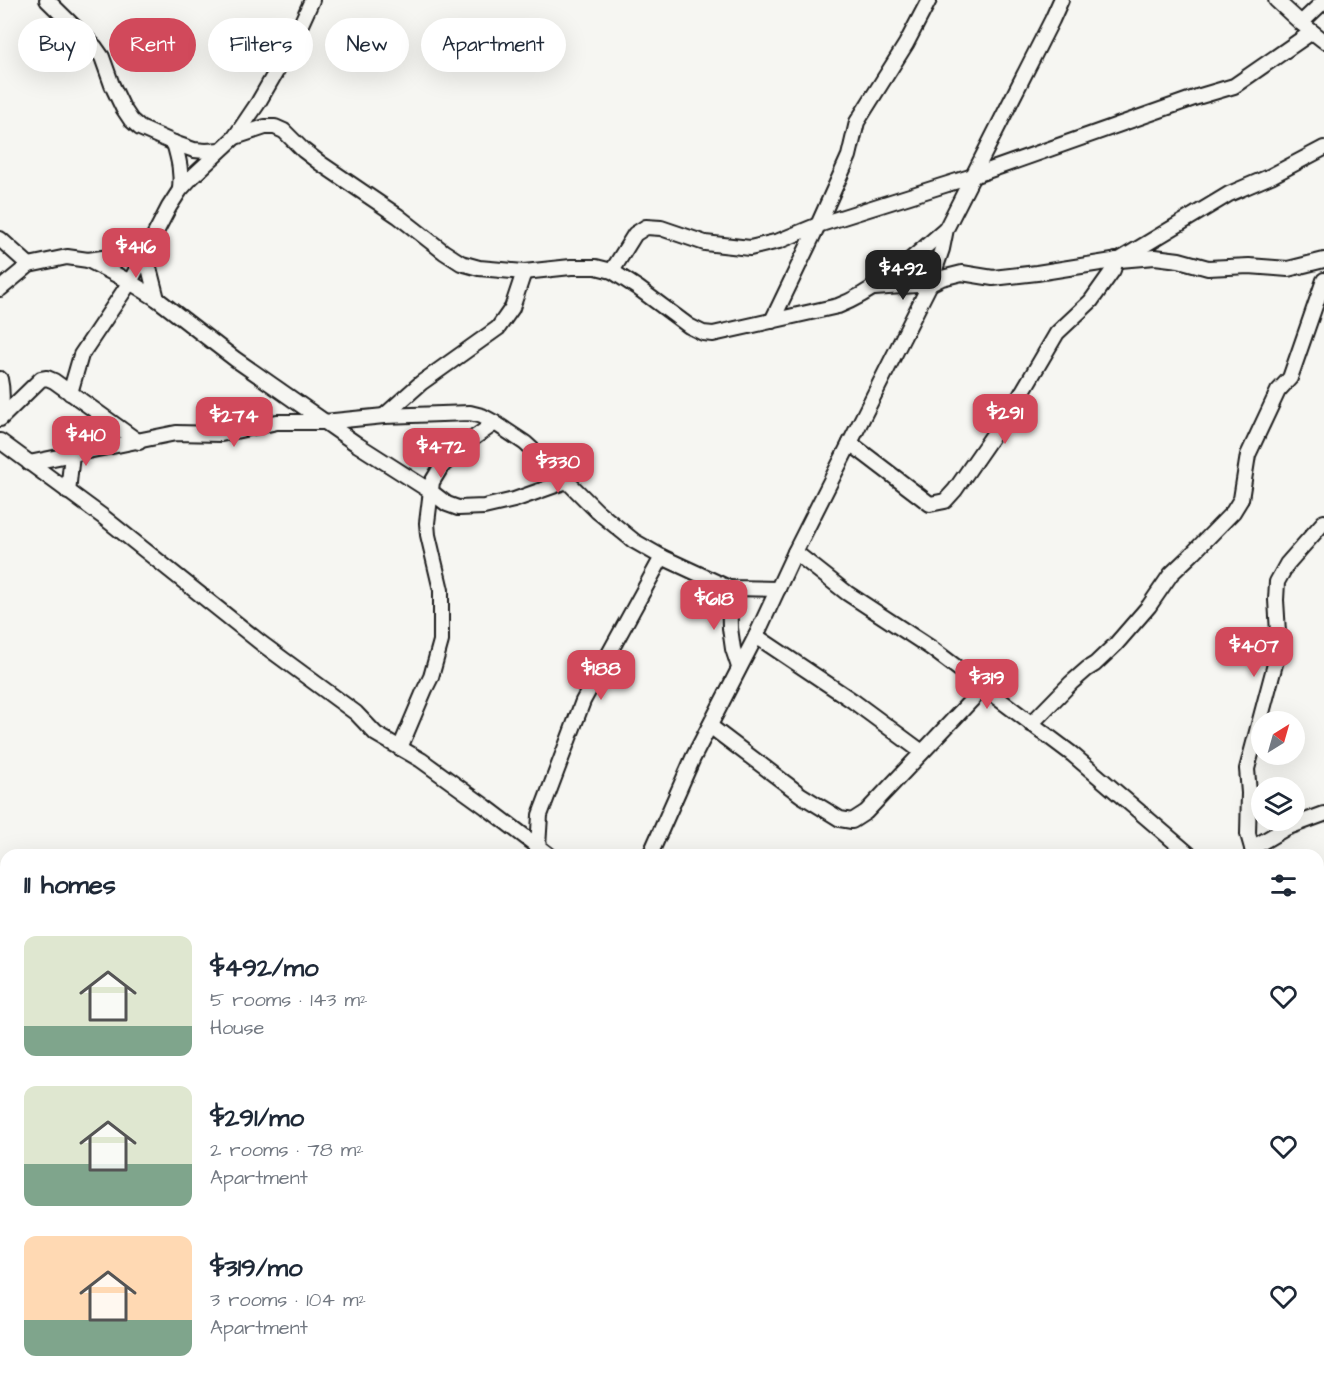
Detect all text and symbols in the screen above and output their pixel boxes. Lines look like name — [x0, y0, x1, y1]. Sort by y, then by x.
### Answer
chip: Buy — [18, 18, 97, 72]
chip: Rent — [109, 18, 196, 72]
chip: Filters — [208, 18, 313, 72]
chip: New — [325, 18, 409, 72]
chip: Apartment — [421, 18, 566, 72]
pin: $416 — [100, 228, 172, 279]
text: $416 — [116, 233, 156, 261]
pin: $492 — [867, 250, 939, 301]
text: $492 — [879, 255, 927, 283]
pin: $291 — [969, 394, 1041, 445]
pin: $274 — [198, 397, 270, 448]
text: $291 — [987, 399, 1023, 427]
text: $274 — [210, 402, 258, 430]
pin: $410 — [50, 416, 122, 467]
text: $410 — [66, 421, 106, 449]
pin: $472 — [405, 428, 477, 479]
text: $472 — [417, 433, 465, 461]
pin: $330 — [522, 443, 594, 494]
text: $330 — [536, 448, 580, 476]
pin: $618 — [678, 580, 750, 631]
text: $618 — [694, 585, 734, 613]
pin: $407 — [1218, 627, 1290, 678]
text: $407 — [1229, 632, 1279, 660]
pin: $188 — [565, 650, 637, 701]
text: $188 — [581, 655, 621, 683]
pin: $319 — [951, 659, 1023, 710]
text: $319 — [969, 664, 1005, 692]
north arrow — [1251, 711, 1305, 765]
map controls — [1251, 711, 1305, 831]
button: layers — [1251, 777, 1305, 831]
text: 11 homes — [24, 867, 116, 903]
icon: filters — [1267, 869, 1300, 902]
text: $492/mo — [210, 950, 319, 986]
icon: home — [72, 960, 144, 1032]
icon: heart — [1267, 980, 1300, 1013]
text: 5 rooms · 143 m² — [210, 986, 368, 1014]
text: House — [210, 1014, 264, 1042]
text: $291/mo — [210, 1100, 304, 1136]
icon: home — [72, 1110, 144, 1182]
icon: heart — [1267, 1130, 1300, 1163]
text: 2 rooms · 78 m² — [210, 1136, 364, 1164]
text: Apartment — [210, 1164, 308, 1192]
text: $319/mo — [210, 1250, 303, 1286]
icon: home — [72, 1260, 144, 1332]
icon: heart — [1267, 1280, 1300, 1313]
text: 3 rooms · 104 m² — [210, 1286, 366, 1314]
text: Apartment — [210, 1314, 308, 1342]

